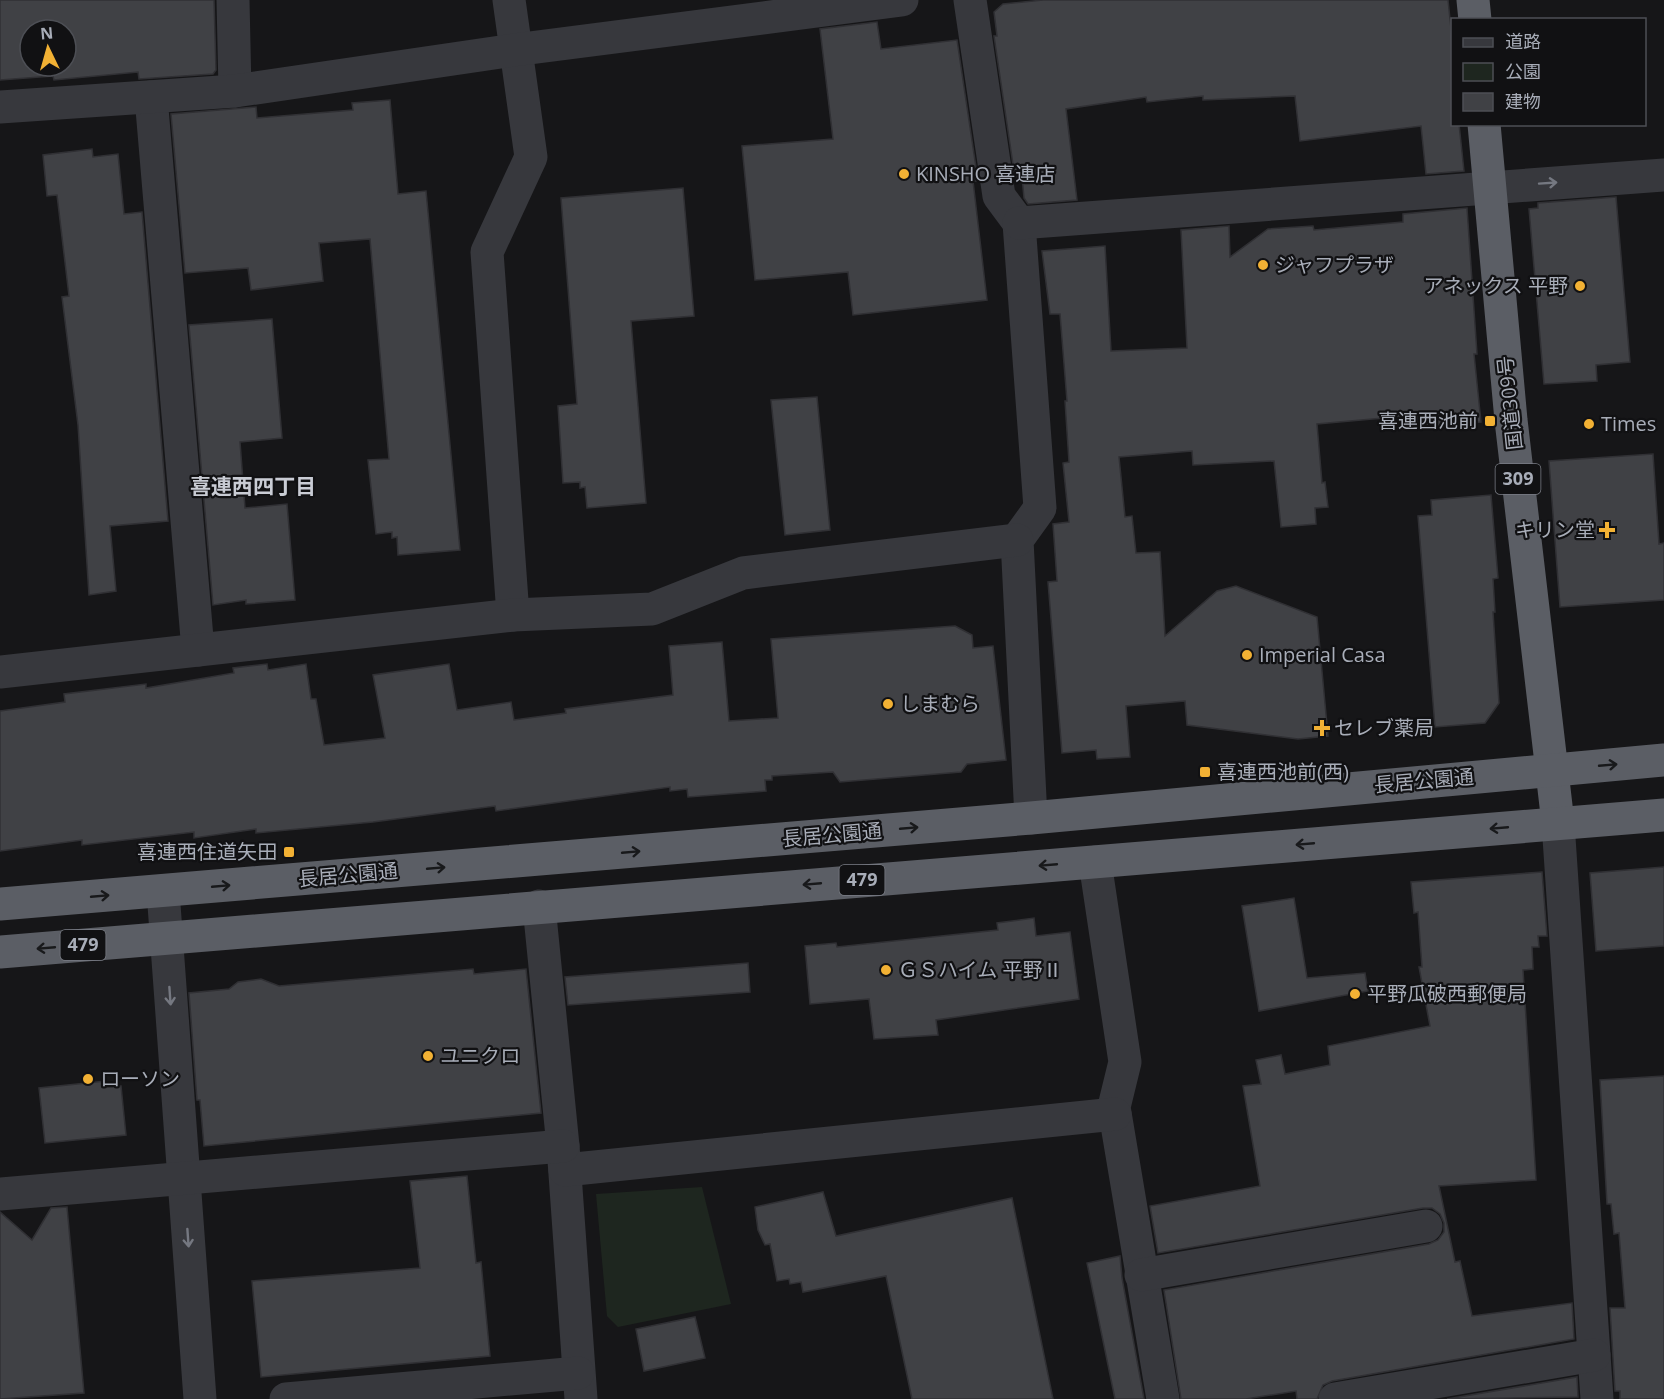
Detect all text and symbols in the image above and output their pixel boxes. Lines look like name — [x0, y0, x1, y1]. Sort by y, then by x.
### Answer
north arrow — [18, 18, 78, 78]
legend — [1451, 18, 1646, 126]
text: N — [39, 22, 54, 45]
text: 道路 — [1505, 29, 1541, 53]
text: 公園 — [1505, 59, 1541, 83]
text: 建物 — [1505, 89, 1541, 113]
place label: KINSHO 喜連店 — [916, 160, 1055, 187]
marker: KINSHO 喜連店 — [897, 167, 911, 181]
one-way arrow — [1538, 177, 1558, 188]
place label: ジャフプラザ — [1275, 251, 1394, 278]
marker: ジャフプラザ — [1256, 258, 1270, 272]
place label: アネックス 平野 — [1423, 272, 1568, 299]
marker: アネックス 平野 — [1573, 279, 1587, 293]
street label: 国道309号 — [1491, 355, 1528, 451]
place label: 喜連西池前 — [1378, 407, 1478, 434]
place label: Times — [1601, 410, 1656, 437]
marker: 喜連西池前 — [1483, 414, 1497, 428]
marker: Times — [1582, 417, 1596, 431]
road number: 309 — [1496, 464, 1540, 494]
district label: 喜連西四丁目 — [190, 472, 316, 500]
place label: キリン堂 — [1515, 516, 1595, 543]
marker: キリン堂 — [1600, 523, 1614, 537]
place label: Imperial Casa — [1259, 641, 1386, 668]
marker: Imperial Casa — [1240, 648, 1254, 662]
place label: しまむら — [900, 690, 980, 717]
marker: しまむら — [881, 697, 895, 711]
place label: セレブ薬局 — [1334, 714, 1434, 741]
marker: セレブ薬局 — [1315, 721, 1329, 735]
place label: 喜連西池前(西) — [1217, 758, 1349, 785]
one-way arrow — [1597, 759, 1617, 770]
street label: 長居公園通 — [1373, 763, 1475, 798]
marker: 喜連西池前(西) — [1198, 765, 1212, 779]
street label: 長居公園通 — [781, 817, 883, 852]
one-way arrow — [898, 822, 918, 833]
one-way arrow — [1490, 823, 1510, 834]
place label: 喜連西住道矢田 — [137, 838, 277, 865]
one-way arrow — [1296, 839, 1316, 850]
marker: 喜連西住道矢田 — [282, 845, 296, 859]
one-way arrow — [620, 846, 640, 857]
street label: 長居公園通 — [297, 857, 399, 892]
one-way arrow — [1039, 860, 1058, 871]
one-way arrow — [426, 862, 446, 873]
road number: 479 — [840, 865, 884, 895]
one-way arrow — [802, 879, 822, 890]
one-way arrow — [211, 880, 231, 891]
one-way arrow — [90, 890, 110, 901]
road number: 479 — [60, 930, 106, 960]
one-way arrow — [36, 943, 56, 954]
place label: ＧＳハイム 平野Ⅱ — [898, 956, 1062, 983]
marker: ＧＳハイム 平野Ⅱ — [879, 963, 893, 977]
place label: 平野瓜破西郵便局 — [1367, 980, 1527, 1007]
one-way arrow — [164, 986, 175, 1005]
marker: 平野瓜破西郵便局 — [1348, 987, 1362, 1001]
place label: ユニクロ — [440, 1042, 520, 1069]
marker: ユニクロ — [421, 1049, 435, 1063]
place label: ローソン — [100, 1065, 180, 1092]
marker: ローソン — [81, 1072, 95, 1086]
one-way arrow — [183, 1227, 194, 1247]

